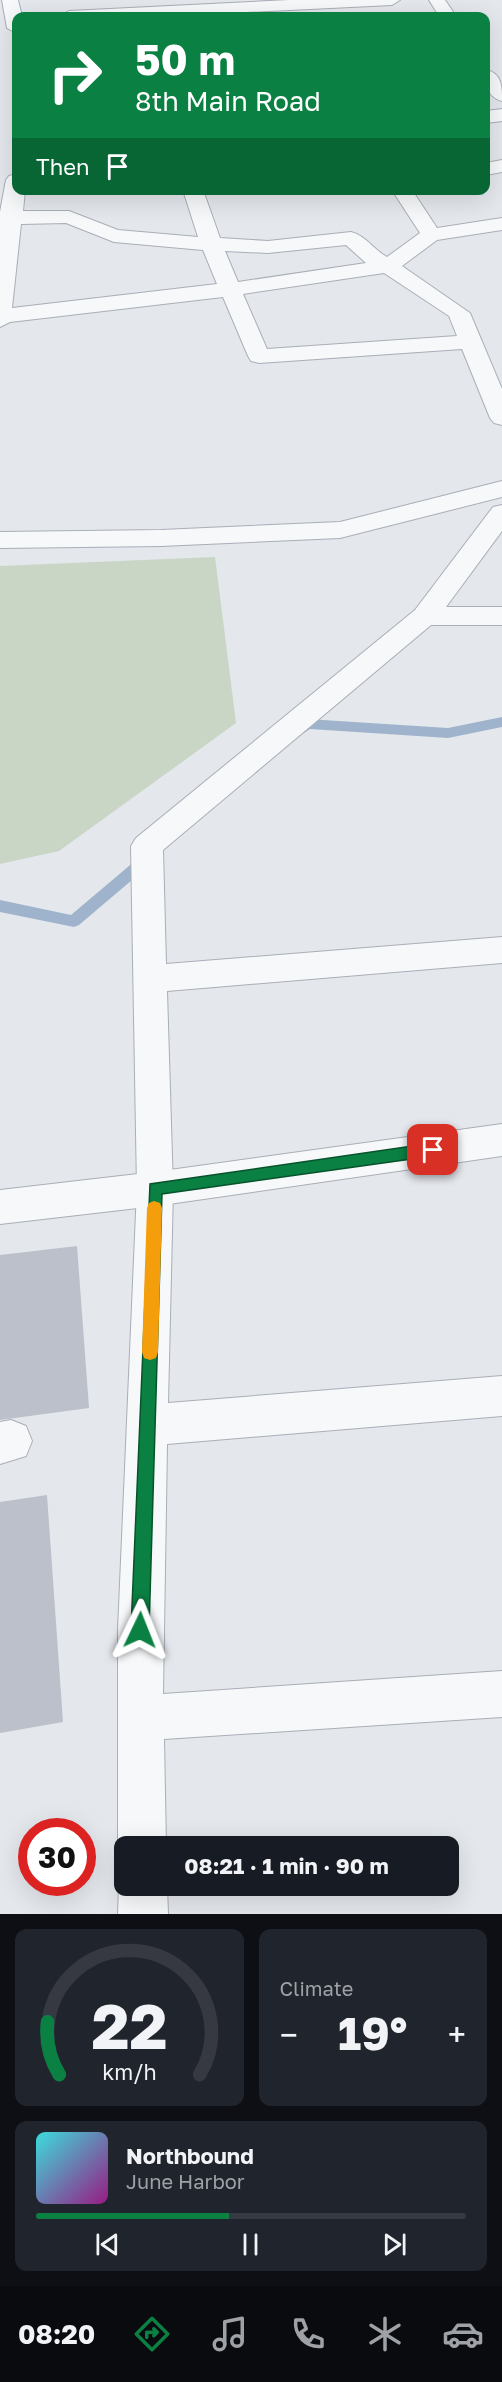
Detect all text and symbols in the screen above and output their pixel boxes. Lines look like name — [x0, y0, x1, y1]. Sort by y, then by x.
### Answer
text: 50 m — [135, 34, 235, 84]
icon: right — [36, 36, 114, 114]
text: 8th Main Road — [135, 85, 321, 117]
icon: arrive — [101, 150, 134, 183]
text: Then — [36, 153, 89, 180]
pin — [407, 1124, 458, 1175]
icon: arrive — [416, 1133, 449, 1166]
position arrow — [108, 1598, 172, 1662]
speed limit sign: 30 — [18, 1818, 96, 1896]
text: 08:21 · 1 min · 90 m — [184, 1852, 389, 1879]
text: Climate — [280, 1976, 353, 2000]
text: 22 — [91, 1988, 167, 2063]
text: 19° — [338, 2006, 407, 2060]
text: − — [280, 2015, 298, 2054]
text: + — [448, 2015, 466, 2054]
text: km/h — [102, 2059, 157, 2085]
text: Northbound — [126, 2142, 254, 2169]
text: June Harbor — [126, 2169, 245, 2193]
icon: previous — [91, 2228, 124, 2261]
icon: pause — [234, 2228, 267, 2261]
icon: next — [378, 2228, 411, 2261]
icon: directions — [131, 2313, 173, 2355]
icon: music — [209, 2313, 251, 2355]
icon: phone — [287, 2313, 329, 2355]
icon: climate — [364, 2313, 406, 2355]
icon: car — [442, 2313, 484, 2355]
text: 08:20 — [18, 2318, 95, 2350]

